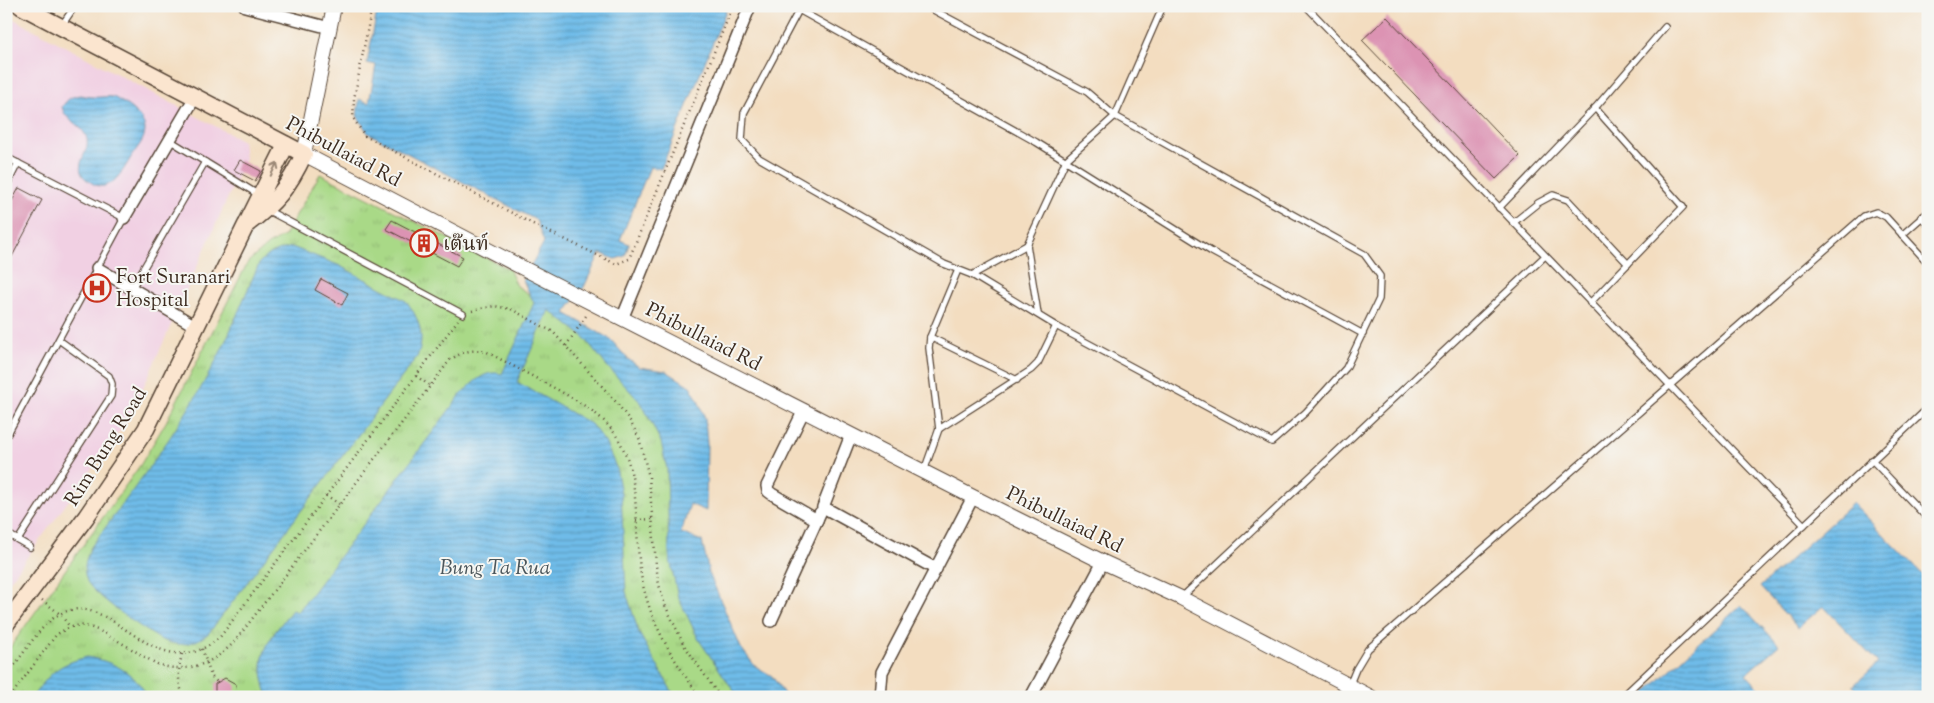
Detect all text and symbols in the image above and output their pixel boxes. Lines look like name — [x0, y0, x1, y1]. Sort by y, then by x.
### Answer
street label: Phibullaiad Rd — [280, 111, 406, 196]
one-way arrow — [270, 162, 279, 177]
building icon: เต๊นท์ — [409, 228, 439, 258]
place label: เต๊นท์ — [443, 231, 489, 260]
place label: Fort Suranari Hospital — [116, 264, 231, 316]
hospital icon: Fort Suranari Hospital — [82, 273, 112, 303]
street label: Phibullaiad Rd — [640, 297, 766, 380]
street label: Rim Bung Road — [59, 382, 155, 512]
street label: Phibullaiad Rd — [1001, 480, 1127, 562]
water label: Bung Ta Rua — [440, 554, 550, 584]

